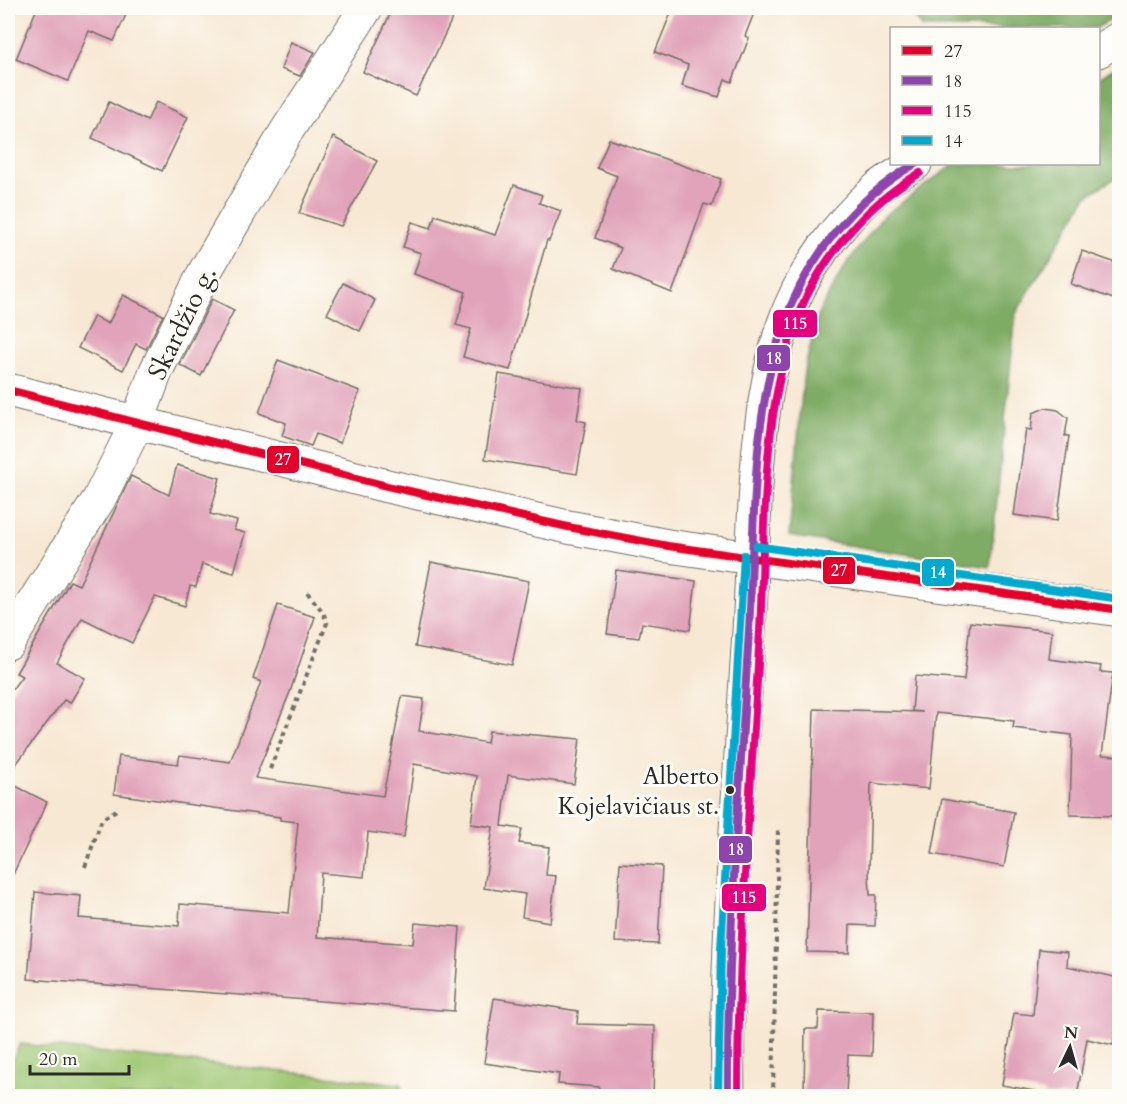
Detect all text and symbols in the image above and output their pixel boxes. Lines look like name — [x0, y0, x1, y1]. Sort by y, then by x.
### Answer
legend — [890, 27, 1100, 165]
text: 27 — [944, 39, 962, 64]
text: 18 — [944, 69, 962, 94]
text: 115 — [944, 99, 972, 124]
text: 14 — [944, 129, 962, 154]
street label: Skardžio g. — [139, 260, 225, 386]
line badge: 115 — [772, 309, 818, 338]
text: 115 — [783, 313, 807, 335]
line badge: 18 — [756, 344, 791, 372]
text: 18 — [766, 348, 782, 370]
line badge: 27 — [266, 445, 300, 474]
text: 27 — [275, 449, 291, 471]
line badge: 27 — [822, 556, 856, 585]
line badge: 14 — [921, 558, 955, 587]
text: 27 — [831, 560, 847, 582]
text: 14 — [930, 562, 946, 584]
place label: Alberto Kojelavičiaus st. — [558, 760, 719, 823]
marker: Alberto Kojelavičiaus st. — [724, 784, 736, 796]
line badge: 18 — [718, 835, 753, 864]
text: 18 — [728, 839, 744, 861]
line badge: 115 — [721, 883, 767, 912]
text: 115 — [732, 887, 756, 909]
north arrow — [1040, 1017, 1100, 1077]
text: N — [1063, 1021, 1079, 1045]
scale bar — [30, 1038, 129, 1076]
text: 20 m — [39, 1047, 78, 1072]

